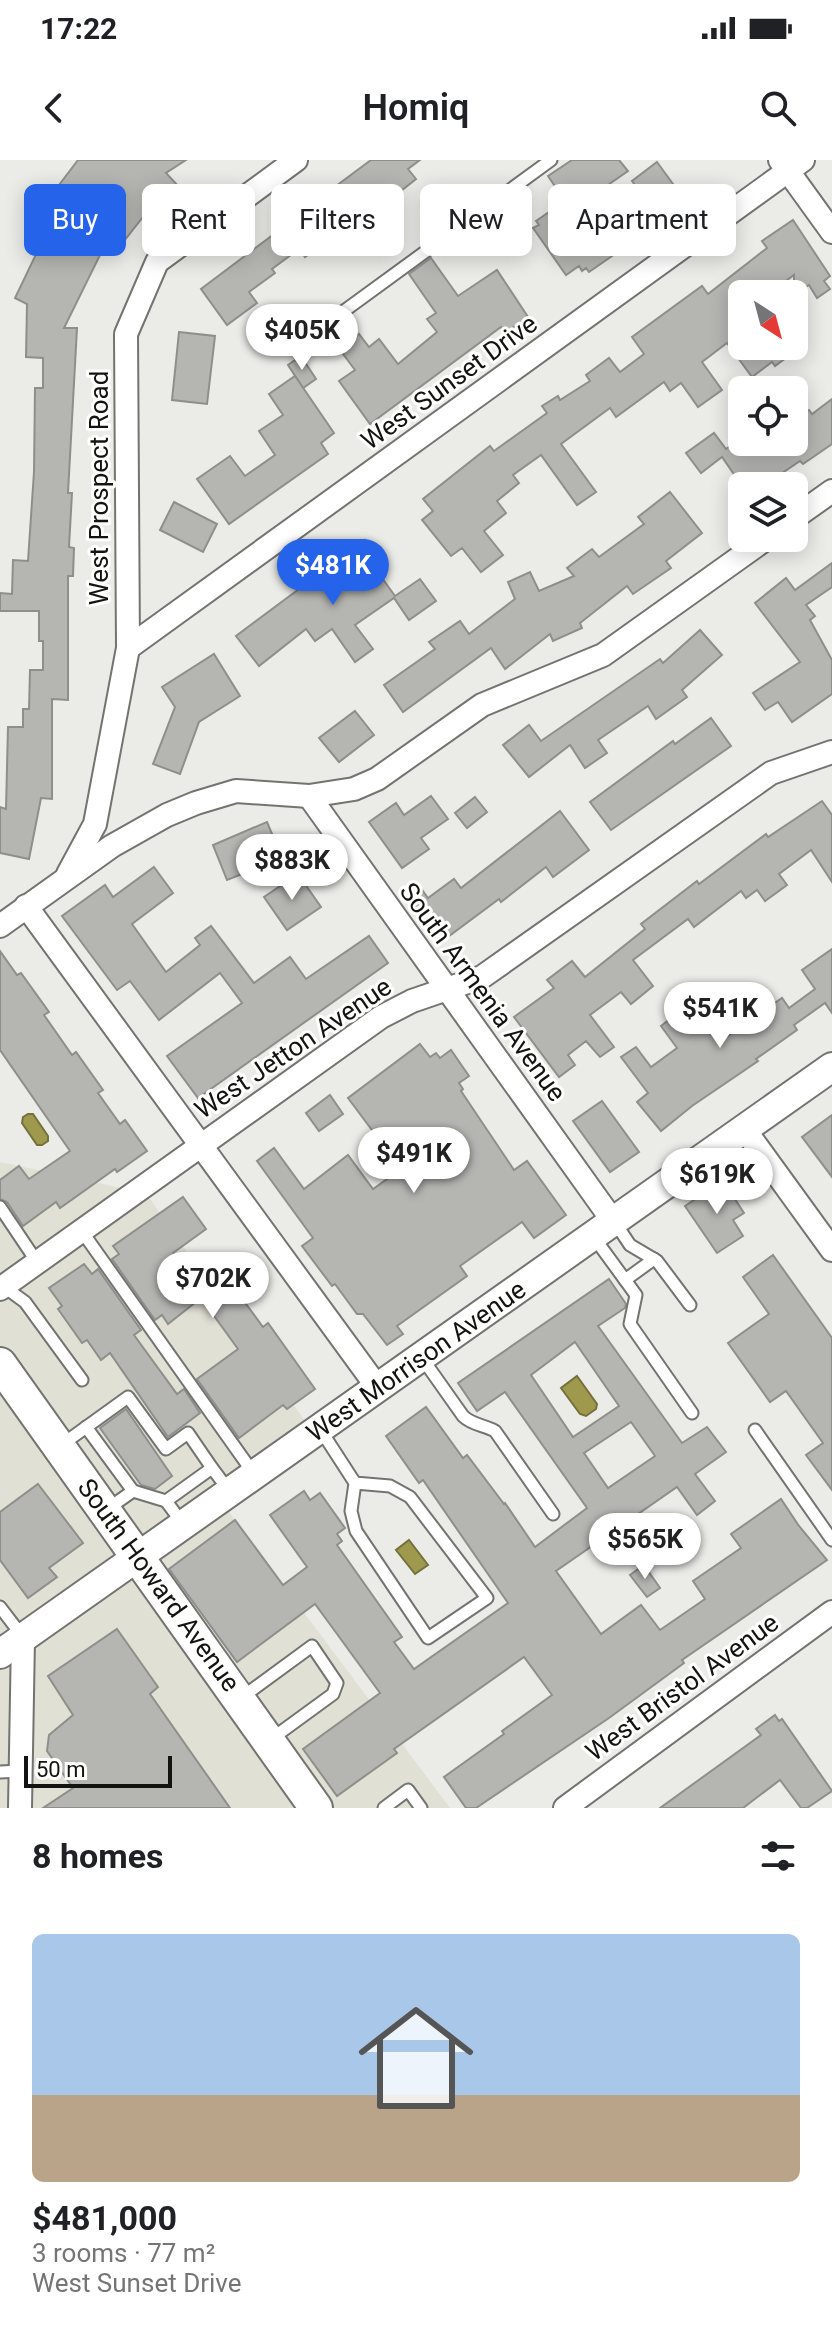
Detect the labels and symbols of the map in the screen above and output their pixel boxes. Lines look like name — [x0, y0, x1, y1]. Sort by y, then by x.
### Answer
north arrow — [728, 280, 808, 360]
pin: $405K — [246, 304, 358, 372]
street label: West Sunset Drive — [355, 308, 543, 456]
street label: West Prospect Road — [84, 371, 114, 605]
pin: $481K — [277, 539, 389, 607]
pin: $883K — [236, 834, 348, 902]
street label: South Armenia Avenue — [394, 877, 572, 1107]
street label: West Jetton Avenue — [189, 971, 397, 1125]
pin: $541K — [664, 982, 776, 1050]
pin: $491K — [358, 1127, 470, 1195]
pin: $619K — [661, 1148, 773, 1216]
pin: $702K — [157, 1252, 269, 1320]
street label: West Morrison Avenue — [301, 1274, 531, 1448]
street label: South Howard Avenue — [72, 1473, 246, 1697]
pin: $565K — [589, 1513, 701, 1581]
street label: West Bristol Avenue — [580, 1607, 784, 1767]
scale bar — [24, 1752, 172, 1788]

